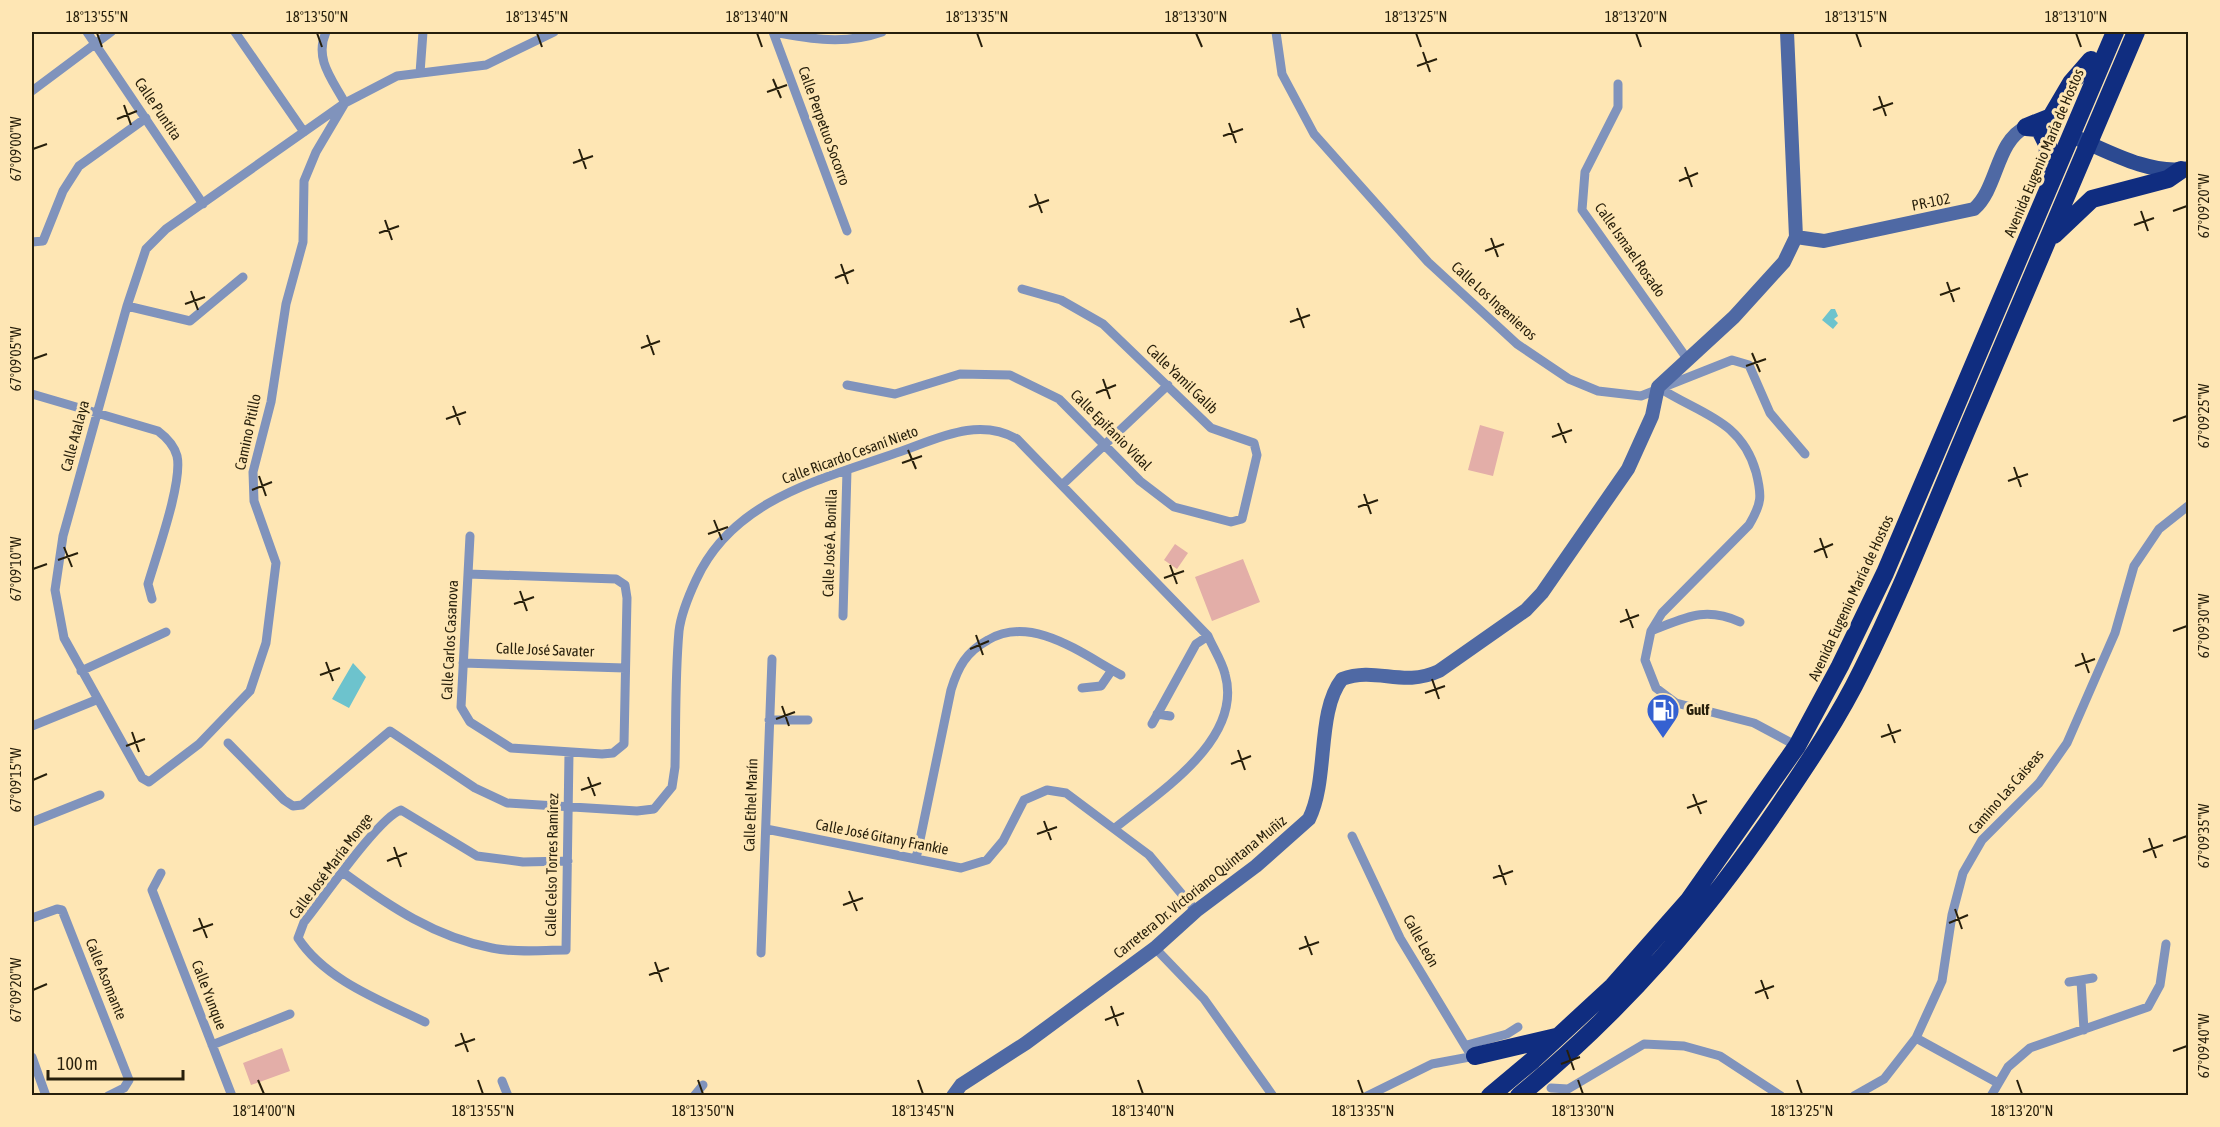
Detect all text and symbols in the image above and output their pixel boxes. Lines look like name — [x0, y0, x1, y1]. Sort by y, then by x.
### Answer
text: 18°13'55"N — [66, 8, 128, 25]
text: 18°13'50"N — [286, 8, 348, 25]
text: 18°13'45"N — [506, 8, 568, 25]
text: 18°13'40"N — [726, 8, 788, 25]
text: 18°13'35"N — [946, 8, 1008, 25]
text: 18°13'30"N — [1165, 8, 1227, 25]
text: 18°13'25"N — [1385, 8, 1447, 25]
text: 18°13'20"N — [1605, 8, 1667, 25]
text: 18°13'15"N — [1825, 8, 1887, 25]
text: 18°13'10"N — [2045, 8, 2107, 25]
street label: Calle Perpetuo Socorro — [795, 64, 854, 188]
street label: Avenida Eugenio María de Hostos — [2000, 66, 2087, 239]
street label: Calle Puntita — [131, 74, 185, 143]
text: 67°09'00"W — [7, 117, 24, 181]
text: 67°09'20"W — [2195, 174, 2212, 238]
street label: PR-102 — [1910, 189, 1952, 214]
street label: Calle Ismael Rosado — [1592, 199, 1669, 300]
street label: Calle Los Ingenieros — [1448, 258, 1541, 343]
text: 67°09'05"W — [7, 327, 24, 391]
street label: Calle Yamil Galib — [1143, 340, 1222, 417]
text: 67°09'25"W — [2195, 384, 2212, 448]
street label: Calle Epifanio Vidal — [1067, 386, 1155, 474]
street label: Camino Pitillo — [231, 392, 264, 472]
street label: Calle Atalaya — [57, 398, 92, 473]
street label: Calle Ricardo Cesaní Nieto — [780, 422, 920, 487]
street label: Calle José A. Bonilla — [819, 489, 840, 597]
street label: Avenida Eugenio María de Hostos — [1805, 512, 1896, 683]
text: 67°09'10"W — [7, 537, 24, 601]
street label: Calle Carlos Casanova — [438, 580, 461, 700]
text: 67°09'30"W — [2195, 594, 2212, 658]
street label: Calle José Savater — [496, 639, 595, 660]
fuel station icon: Gulf — [1645, 692, 1681, 739]
place label: Gulf — [1686, 701, 1710, 718]
street label: Camino Las Caiseas — [1964, 746, 2047, 837]
text: 67°09'15"W — [7, 748, 24, 812]
street label: Calle Ethel Marín — [740, 758, 761, 852]
street label: Calle Celso Torres Ramírez — [542, 793, 561, 937]
text: 67°09'35"W — [2195, 804, 2212, 868]
street label: Calle José María Monge — [285, 809, 376, 922]
street label: Carretera Dr. Victoriano Quintana Muñiz — [1110, 811, 1290, 962]
street label: Calle José Gitany Frankie — [814, 815, 950, 858]
street label: Calle León — [1400, 912, 1443, 970]
street label: Calle Asomante — [82, 936, 131, 1022]
text: 67°09'20"W — [7, 958, 24, 1022]
street label: Calle Yunque — [188, 958, 231, 1032]
text: 67°09'40"W — [2195, 1014, 2212, 1078]
scale bar — [48, 1043, 183, 1081]
text: 100 m — [57, 1053, 98, 1074]
text: 18°14'00"N — [233, 1102, 295, 1119]
text: 18°13'55"N — [452, 1102, 514, 1119]
text: 18°13'50"N — [672, 1102, 734, 1119]
text: 18°13'45"N — [892, 1102, 954, 1119]
text: 18°13'40"N — [1112, 1102, 1174, 1119]
text: 18°13'35"N — [1332, 1102, 1394, 1119]
text: 18°13'30"N — [1552, 1102, 1614, 1119]
text: 18°13'25"N — [1771, 1102, 1833, 1119]
text: 18°13'20"N — [1991, 1102, 2053, 1119]

